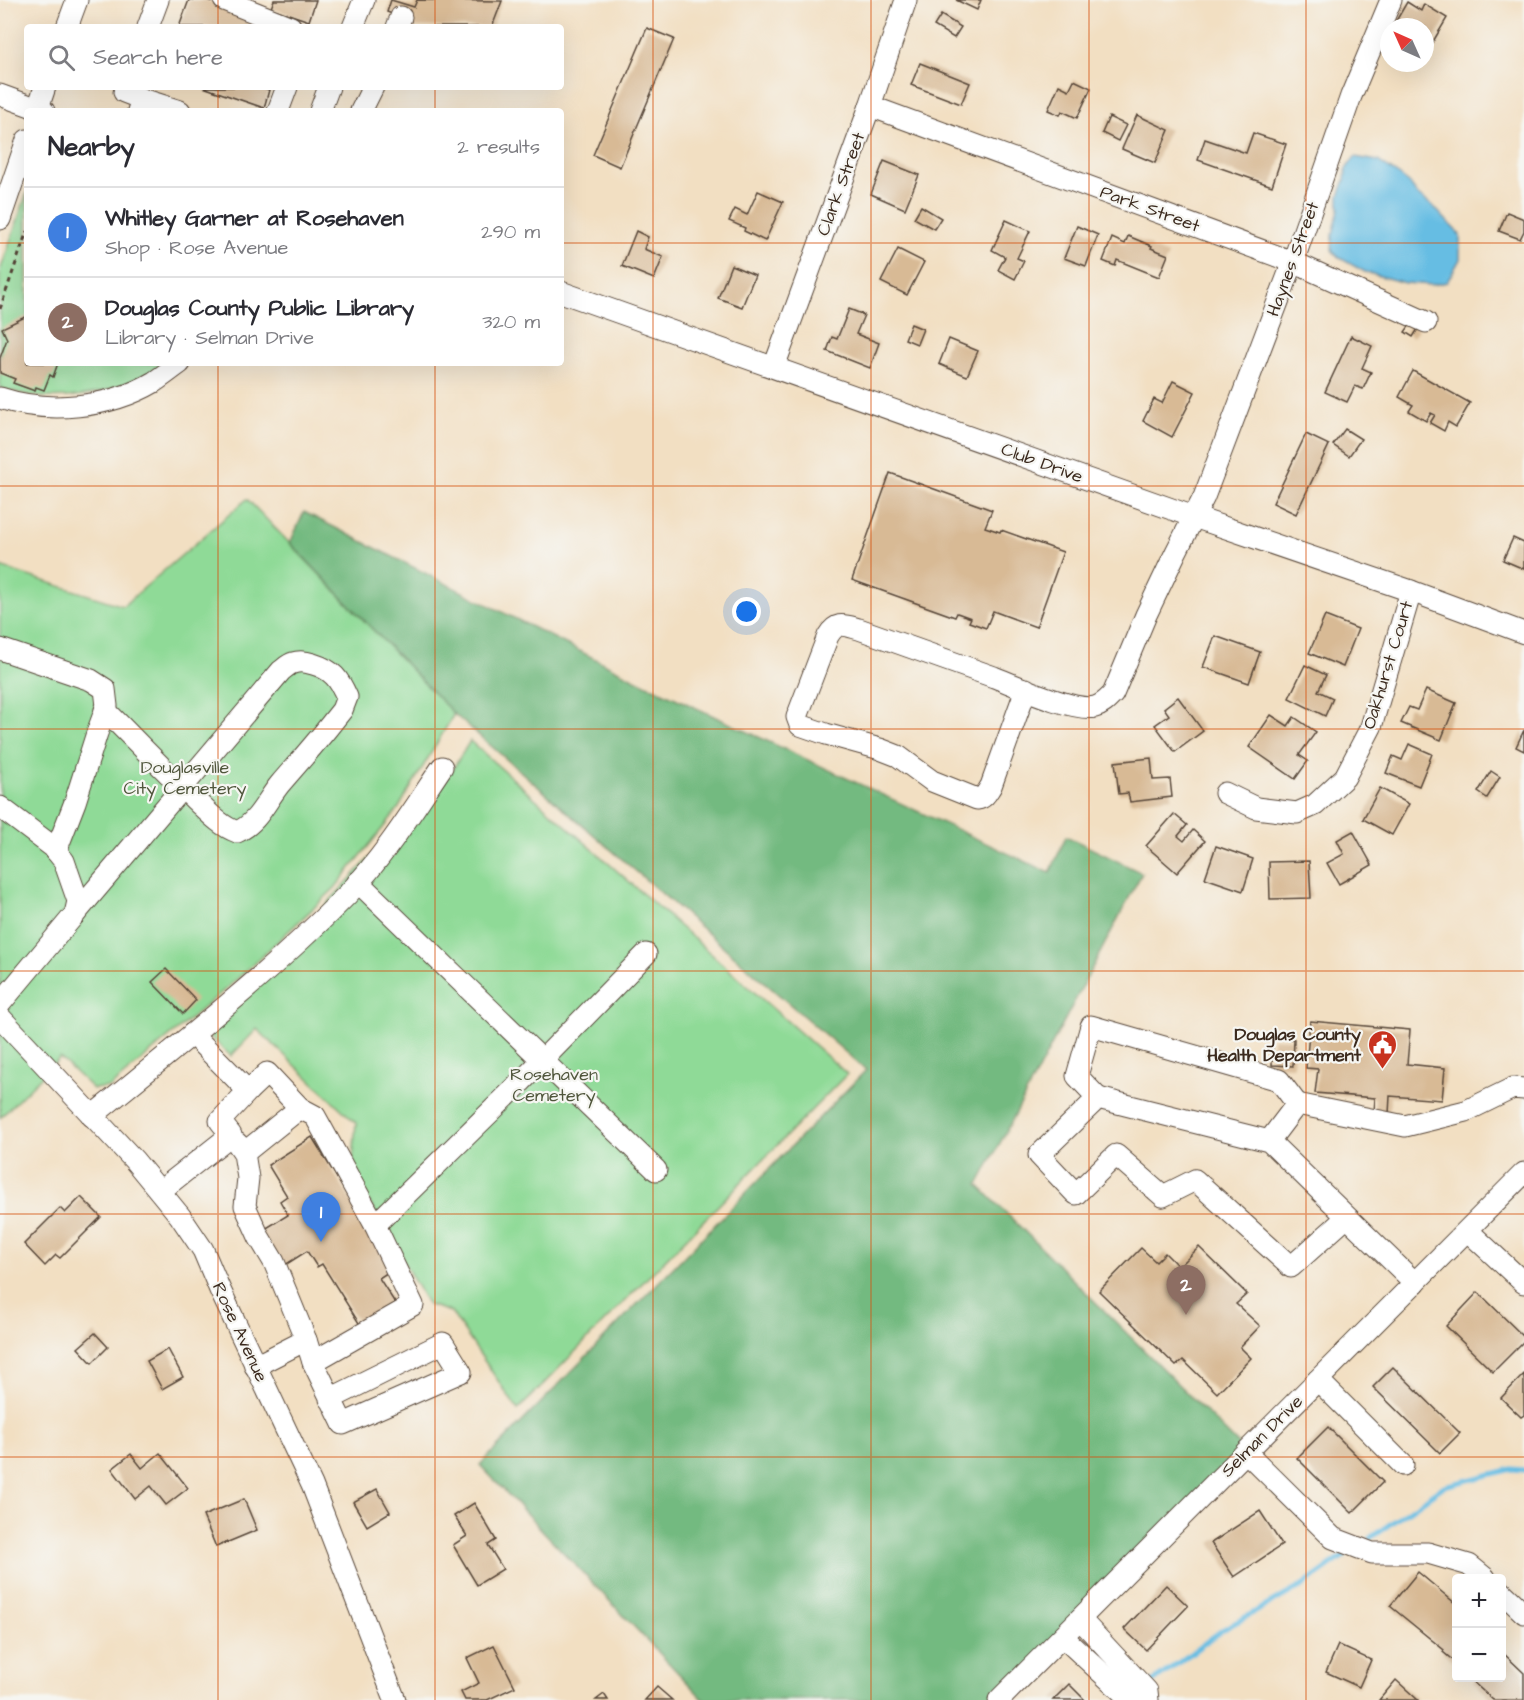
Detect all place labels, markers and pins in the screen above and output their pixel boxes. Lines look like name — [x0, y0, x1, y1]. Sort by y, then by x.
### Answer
place label: Douglas County Health Department — [1207, 1022, 1362, 1068]
public building icon: Douglas County Health Department — [1366, 1028, 1398, 1070]
pin: 1 — [302, 1192, 340, 1242]
pin: 2 — [1166, 1266, 1206, 1315]

